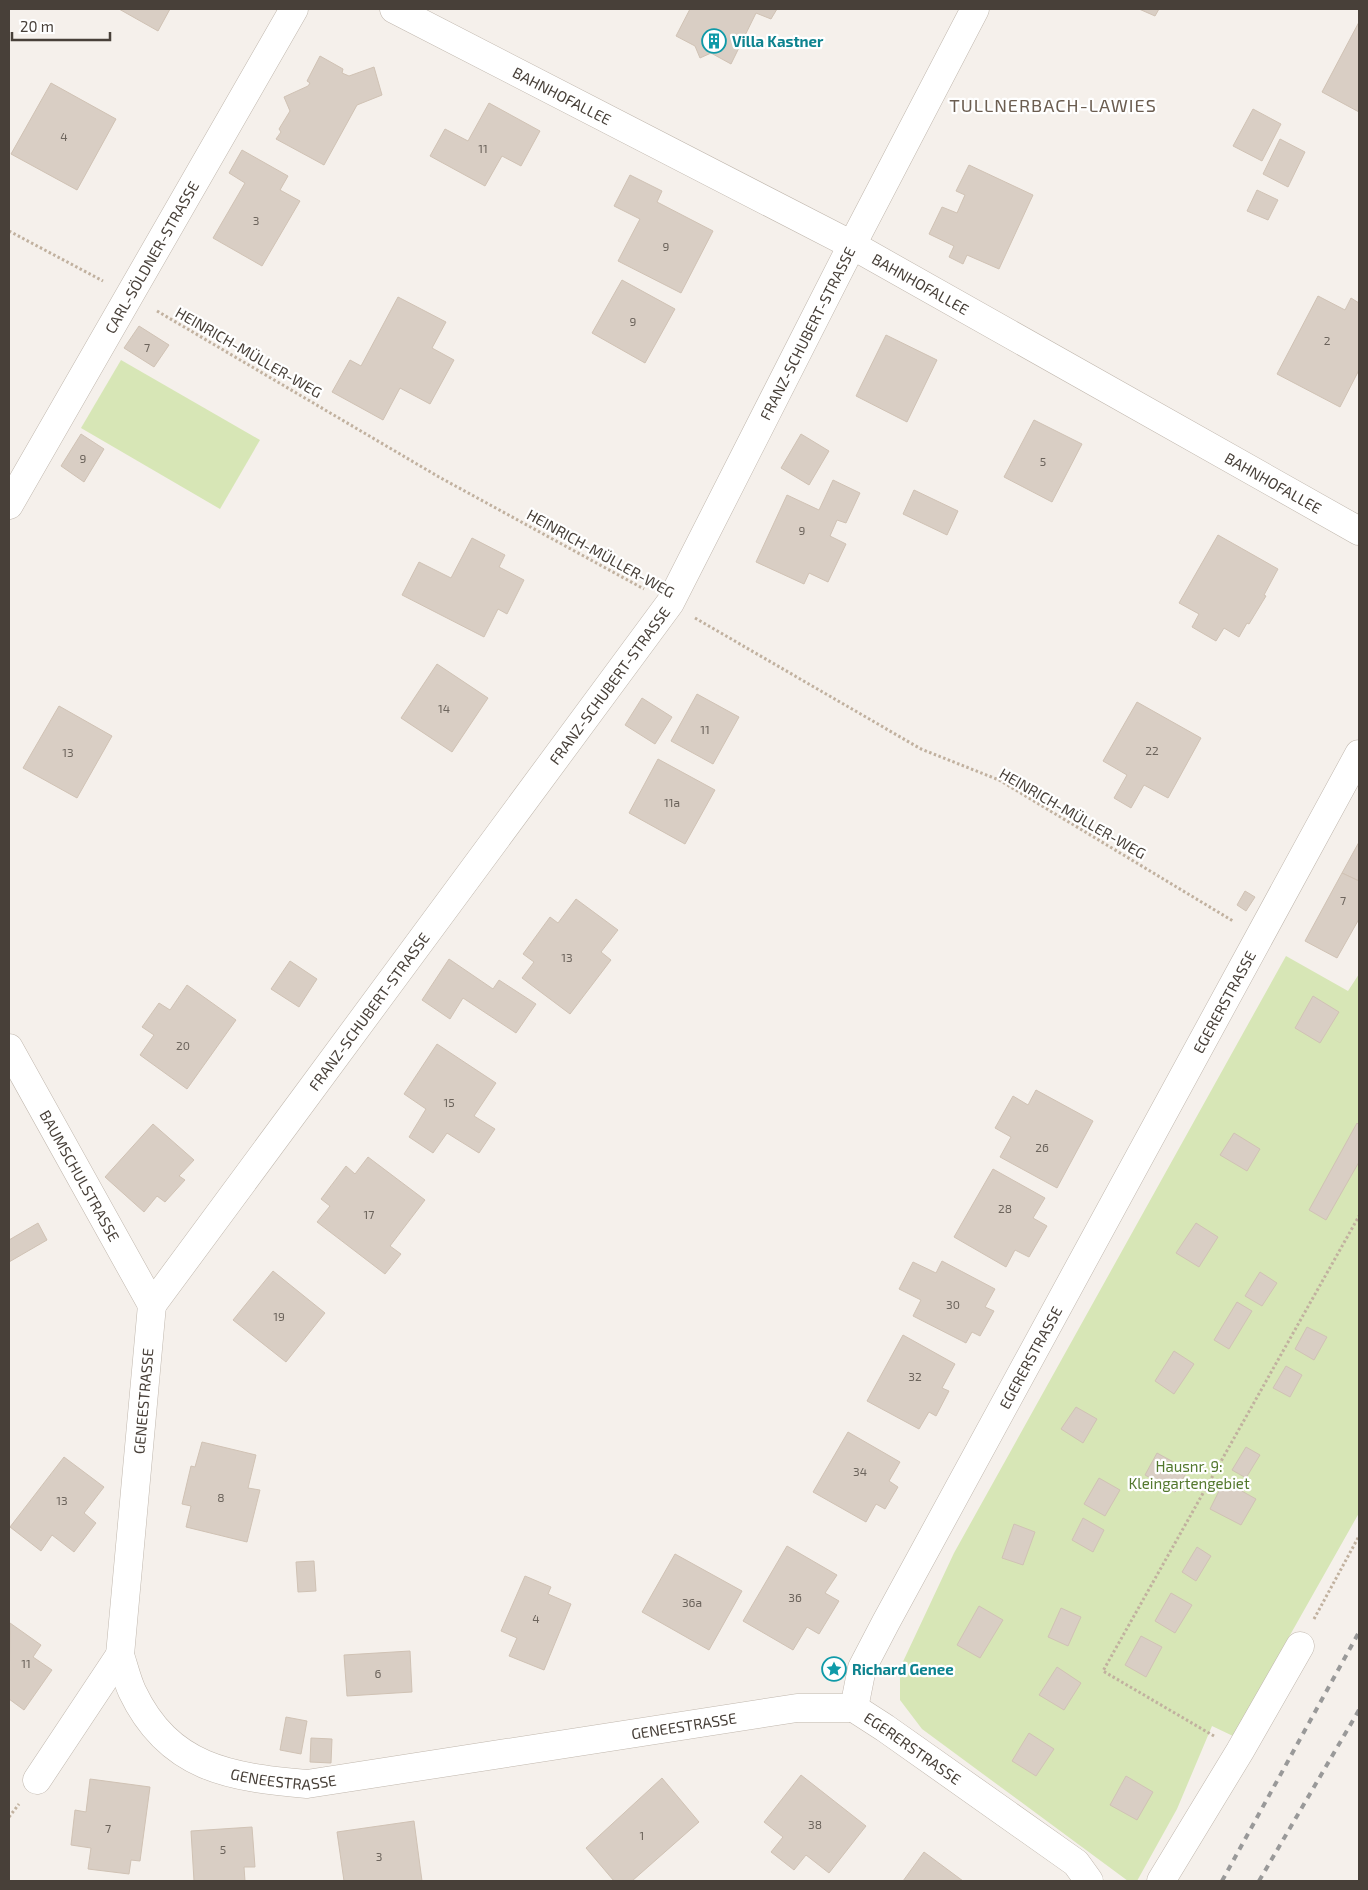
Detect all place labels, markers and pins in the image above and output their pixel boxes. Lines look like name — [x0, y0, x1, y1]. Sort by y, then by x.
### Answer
building icon: Villa Kastner — [701, 28, 727, 54]
place label: Villa Kastner — [732, 32, 824, 50]
place icon: Richard Genee — [821, 1656, 847, 1682]
place label: Richard Genee — [852, 1660, 954, 1678]

